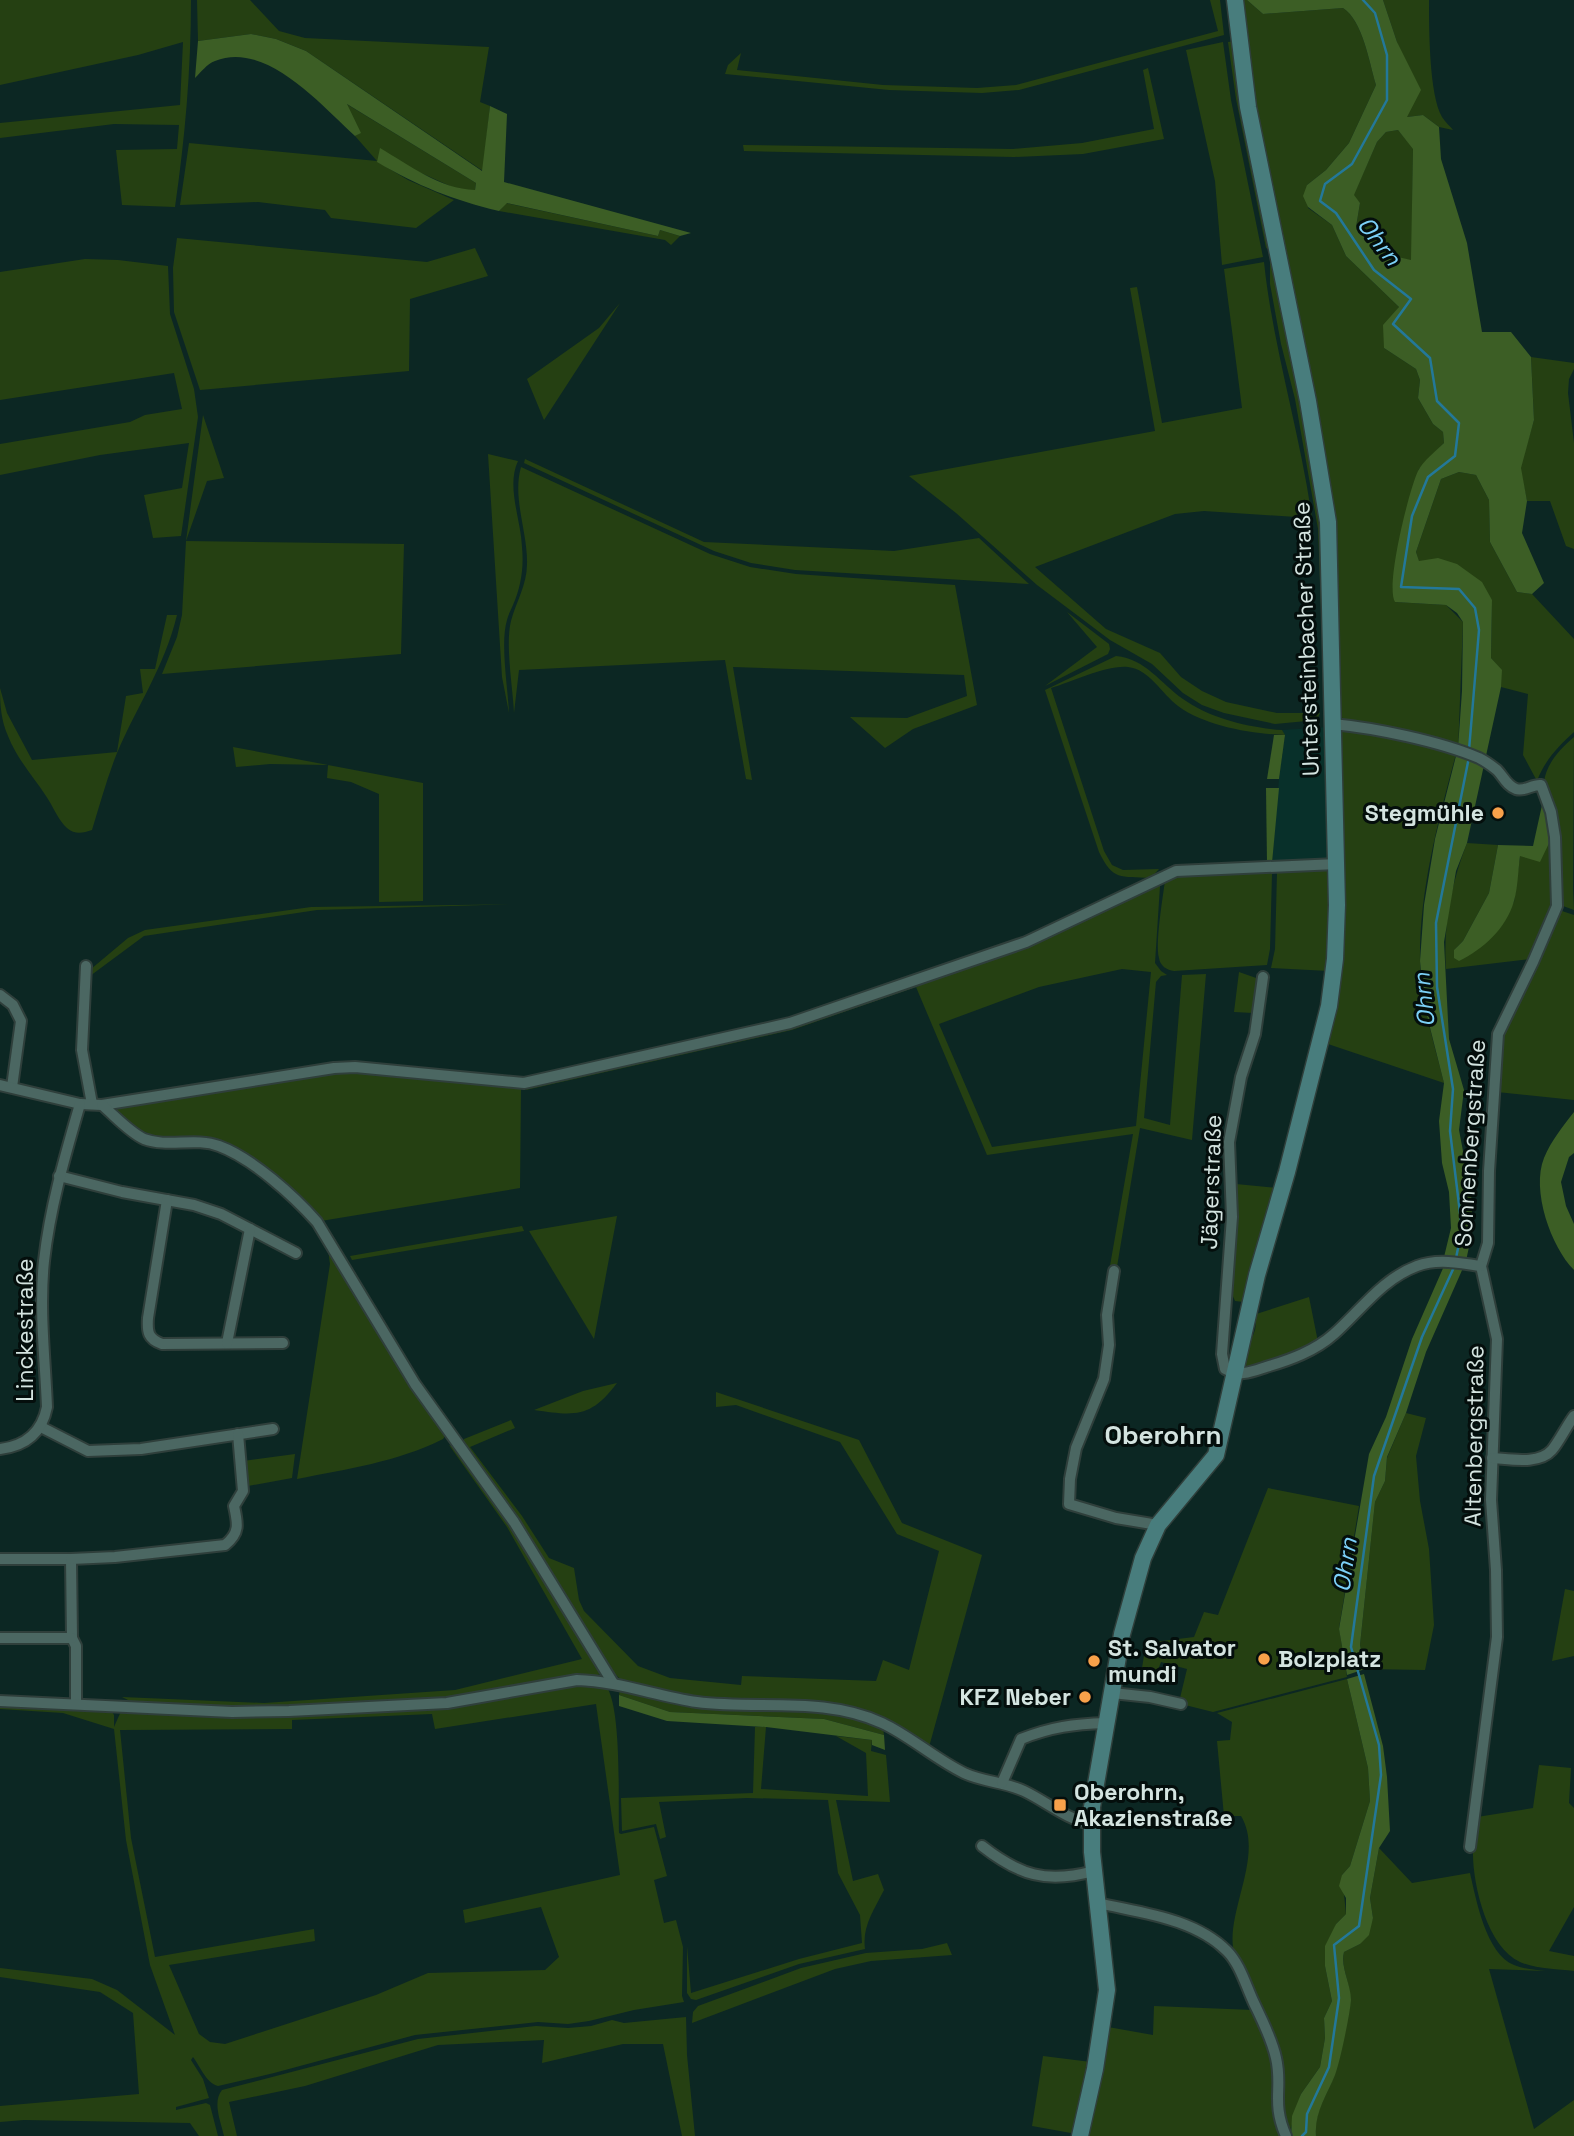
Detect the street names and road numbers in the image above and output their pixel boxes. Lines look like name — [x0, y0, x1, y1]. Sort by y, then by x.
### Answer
street label: Untersteinbacher Straße — [1286, 501, 1326, 777]
street label: Sonnenbergstraße — [1448, 1038, 1492, 1248]
street label: Jägerstraße — [1194, 1114, 1228, 1250]
street label: Linckestraße — [10, 1258, 40, 1402]
street label: Altenbergstraße — [1457, 1345, 1491, 1527]

